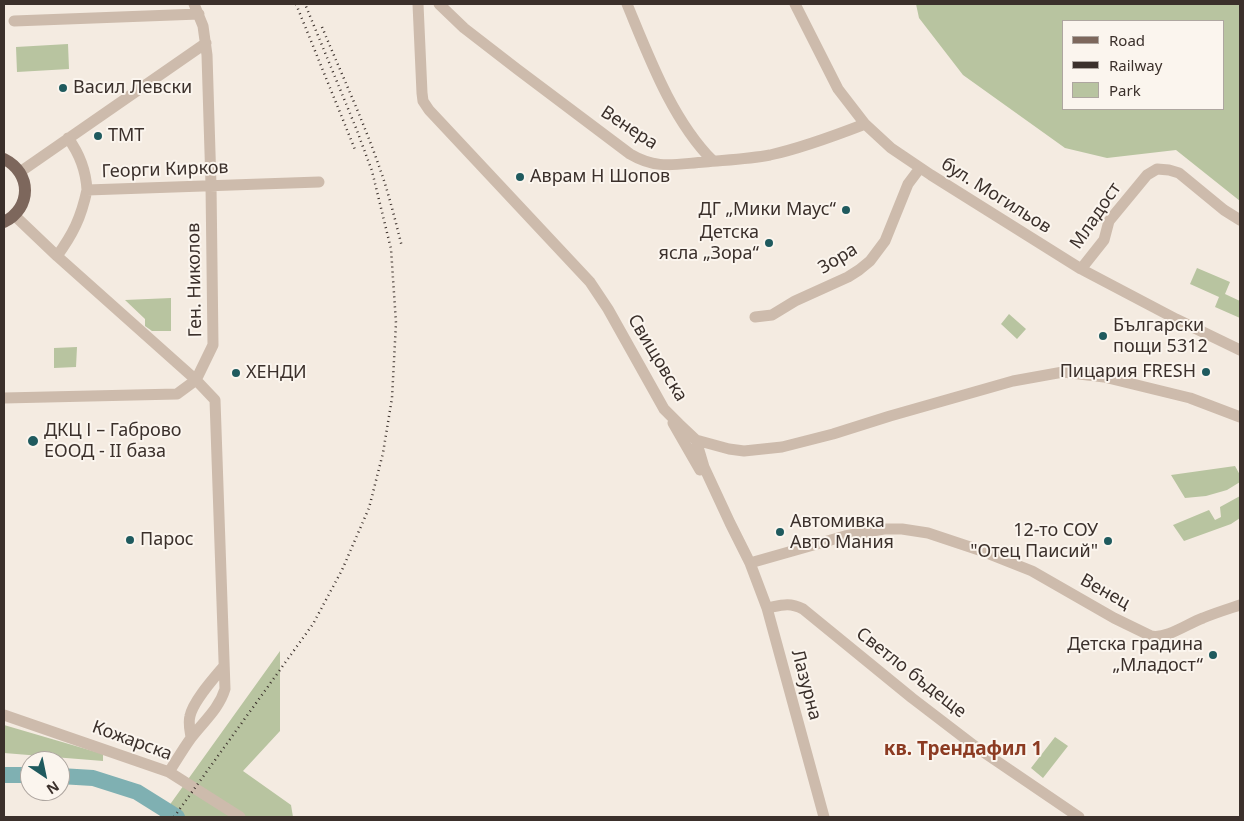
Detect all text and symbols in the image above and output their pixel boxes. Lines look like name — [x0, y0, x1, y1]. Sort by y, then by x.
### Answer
legend — [1062, 20, 1224, 110]
text: Road — [1109, 30, 1145, 50]
text: Railway — [1109, 55, 1162, 75]
place label: Васил Левски — [73, 77, 192, 99]
text: Park — [1109, 80, 1141, 100]
marker: Васил Левски — [57, 82, 69, 94]
street label: Венера — [596, 102, 662, 154]
place label: TMT — [108, 125, 144, 147]
marker: TMT — [92, 130, 104, 142]
street label: бул. Могильов — [937, 153, 1055, 239]
street label: Георги Кирков — [101, 157, 229, 183]
place label: Аврам Н Шопов — [530, 166, 670, 188]
marker: Аврам Н Шопов — [514, 171, 526, 183]
street label: Младост — [1066, 179, 1126, 253]
place label: ДГ „Мики Маус“ — [699, 199, 836, 221]
marker: ДГ „Мики Маус“ — [840, 204, 852, 216]
street label: Ген. Николов — [183, 222, 207, 338]
place label: Детска ясла „Зора“ — [659, 222, 759, 264]
marker: Детска ясла „Зора“ — [763, 237, 775, 249]
street label: Зора — [814, 239, 862, 279]
street label: Свищовска — [623, 310, 691, 406]
place label: Български пощи 5312 — [1113, 315, 1208, 358]
marker: Български пощи 5312 — [1097, 330, 1109, 342]
place label: Пицария FRESH — [1060, 361, 1196, 383]
place label: ХЕНДИ — [246, 362, 307, 384]
marker: Пицария FRESH — [1200, 366, 1212, 378]
marker: ХЕНДИ — [230, 367, 242, 379]
place label: ДКЦ І – Габрово ЕООД - II база — [44, 420, 182, 462]
marker: ДКЦ І – Габрово ЕООД - II база — [26, 434, 40, 448]
place label: Автомивка Авто Мания — [790, 511, 894, 554]
place label: 12-то СОУ "Отец Паисий" — [970, 520, 1098, 562]
marker: Автомивка Авто Мания — [774, 526, 786, 538]
place label: Парос — [140, 529, 194, 551]
marker: Парос — [124, 534, 136, 546]
marker: 12-то СОУ "Отец Паисий" — [1102, 535, 1114, 547]
street label: Венец — [1076, 570, 1134, 614]
street label: Светло бъдеще — [852, 623, 970, 723]
place label: Детска градина „Младост“ — [1067, 634, 1203, 676]
street label: Лазурна — [786, 647, 826, 723]
marker: Детска градина „Младост“ — [1207, 649, 1219, 661]
street label: Кожарска — [89, 717, 175, 765]
district label: кв. Трендафил 1 — [884, 739, 1042, 761]
north arrow — [20, 751, 70, 801]
text: N — [43, 777, 63, 799]

